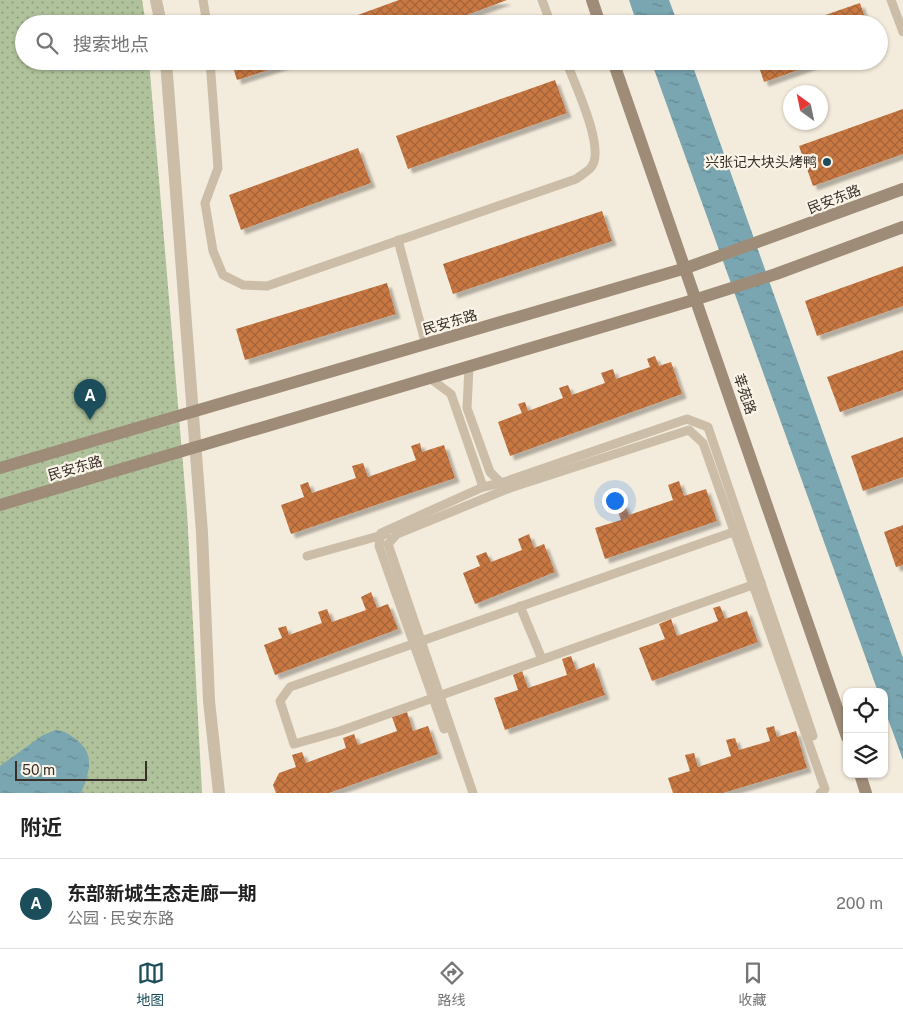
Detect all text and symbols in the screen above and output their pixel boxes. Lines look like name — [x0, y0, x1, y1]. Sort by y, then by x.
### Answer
search box — [15, 15, 888, 70]
icon: search — [33, 29, 61, 57]
text: 搜索地点 — [73, 33, 149, 55]
north arrow — [783, 85, 828, 130]
place label: 兴张记大块头烤鸭 — [705, 154, 817, 170]
marker: 兴张记大块头烤鸭 — [821, 156, 833, 168]
street label: 民安东路 — [805, 181, 863, 217]
street label: 民安东路 — [421, 307, 479, 337]
street label: 莘苑路 — [731, 372, 759, 416]
pin: A — [74, 379, 106, 420]
street label: 民安东路 — [46, 453, 104, 483]
your location — [602, 488, 628, 514]
map controls — [843, 688, 888, 778]
button: locate — [843, 688, 888, 733]
button: layers — [843, 733, 888, 778]
scale bar — [15, 758, 148, 781]
text: 50 m — [22, 762, 55, 778]
text: 附近 — [20, 815, 62, 840]
text: 东部新城生态走廊一期 — [67, 882, 257, 904]
text: A — [30, 894, 42, 913]
text: 200 m — [836, 894, 883, 913]
text: 公园 · 民安东路 — [67, 909, 174, 928]
tab: 地图 — [137, 959, 165, 1009]
tab: 路线 — [438, 959, 466, 1009]
tab: 收藏 — [739, 959, 767, 1009]

